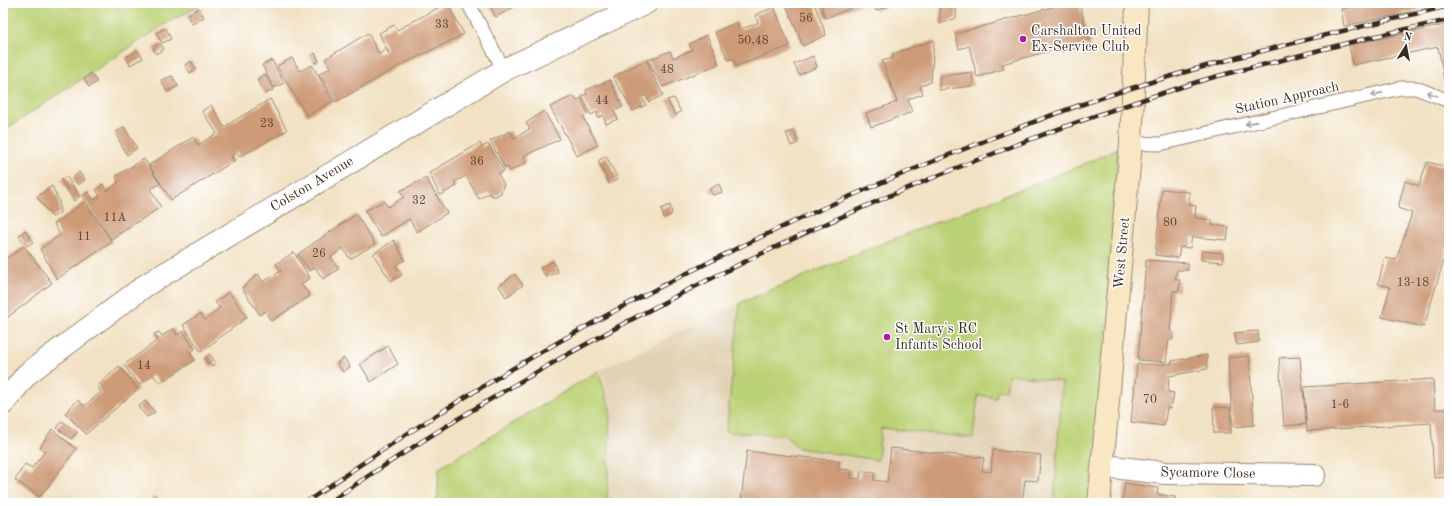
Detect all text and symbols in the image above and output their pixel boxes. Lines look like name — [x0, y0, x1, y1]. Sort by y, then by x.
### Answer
house number: 56 — [799, 12, 813, 25]
house number: 33 — [435, 19, 449, 31]
place label: Carshalton United Ex-Service Club — [1031, 24, 1142, 54]
north arrow — [1386, 26, 1426, 66]
text: N — [1402, 31, 1413, 44]
house number: 50,48 — [737, 34, 769, 47]
marker: Carshalton United Ex-Service Club — [1018, 34, 1028, 44]
house number: 48 — [660, 64, 674, 76]
street label: Station Approach — [1234, 79, 1341, 117]
one-way arrow — [1371, 90, 1384, 98]
one-way arrow — [1426, 90, 1439, 97]
house number: 44 — [595, 95, 609, 107]
house number: 23 — [260, 118, 274, 130]
one-way arrow — [1244, 120, 1257, 128]
street label: Colston Avenue — [268, 154, 356, 214]
house number: 36 — [470, 156, 484, 168]
house number: 32 — [412, 195, 426, 207]
house number: 11A — [103, 212, 127, 224]
street label: West Street — [1112, 216, 1132, 289]
house number: 80 — [1163, 217, 1177, 229]
house number: 11 — [77, 231, 91, 243]
house number: 26 — [312, 248, 326, 260]
house number: 13-18 — [1397, 277, 1429, 289]
place label: St Mary's RC Infants School — [895, 322, 982, 352]
marker: St Mary's RC Infants School — [882, 332, 892, 342]
house number: 14 — [137, 360, 151, 372]
house number: 70 — [1143, 394, 1157, 406]
house number: 1-6 — [1331, 399, 1349, 411]
street label: Sycamore Close — [1160, 465, 1256, 481]

